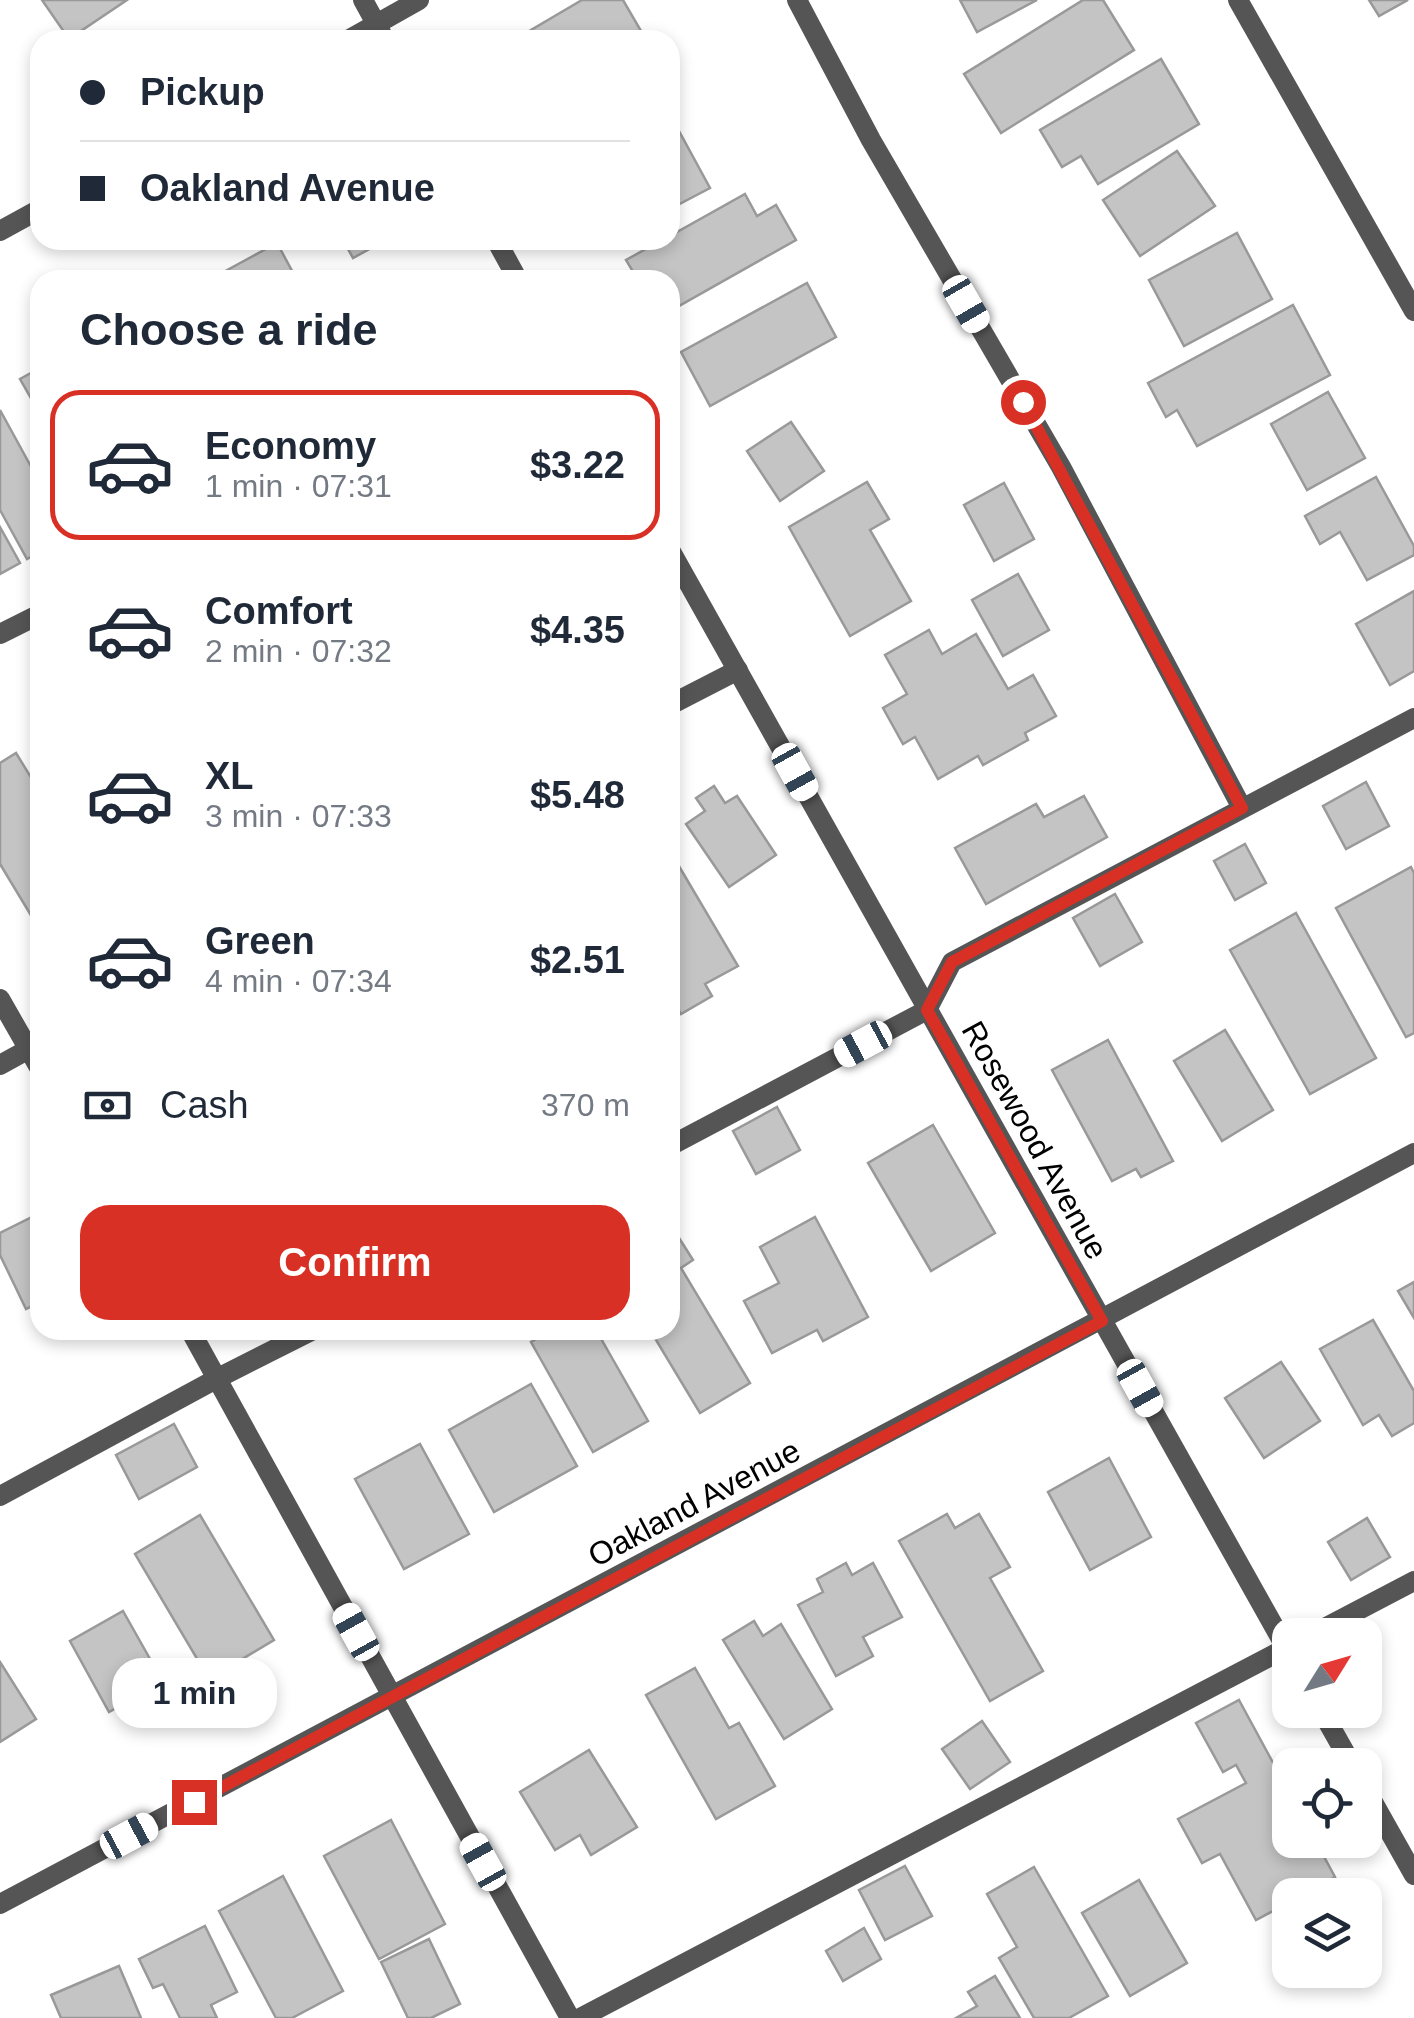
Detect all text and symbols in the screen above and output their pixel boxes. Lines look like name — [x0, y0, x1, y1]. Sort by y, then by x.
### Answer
text: Pickup — [140, 71, 265, 113]
text: Oakland Avenue — [140, 167, 435, 209]
car — [938, 271, 994, 337]
text: Choose a ride — [80, 304, 378, 355]
route start — [1001, 380, 1046, 425]
icon: car — [85, 420, 175, 510]
text: Economy — [205, 425, 376, 467]
text: $3.22 — [530, 444, 625, 486]
text: 1 min · 07:31 — [205, 468, 392, 504]
icon: car — [85, 585, 175, 675]
text: Comfort — [205, 590, 353, 632]
text: $4.35 — [530, 609, 625, 651]
text: 2 min · 07:32 — [205, 633, 392, 669]
car — [767, 738, 823, 806]
icon: car — [85, 750, 175, 840]
text: XL — [205, 755, 254, 797]
text: $5.48 — [530, 774, 625, 816]
text: 3 min · 07:33 — [205, 798, 392, 834]
icon: car — [85, 915, 175, 1005]
text: Green — [205, 920, 315, 962]
text: $2.51 — [530, 939, 625, 981]
text: 4 min · 07:34 — [205, 963, 392, 999]
street label: Rosewood Avenue — [955, 1015, 1115, 1265]
car — [829, 1017, 897, 1071]
icon: cash — [80, 1078, 135, 1133]
text: Cash — [160, 1084, 249, 1126]
text: 370 m — [541, 1087, 630, 1123]
button: Confirm — [80, 1205, 630, 1320]
car — [1112, 1354, 1168, 1422]
street label: Oakland Avenue — [582, 1432, 806, 1574]
car — [328, 1598, 384, 1666]
north arrow — [1272, 1618, 1382, 1728]
map controls — [1272, 1618, 1382, 1988]
callout: 1 min — [111, 1657, 276, 1727]
text: 1 min — [153, 1675, 236, 1711]
button: locate — [1272, 1748, 1382, 1858]
route end — [172, 1780, 217, 1825]
car — [95, 1809, 163, 1863]
car — [455, 1828, 511, 1896]
button: layers — [1272, 1878, 1382, 1988]

